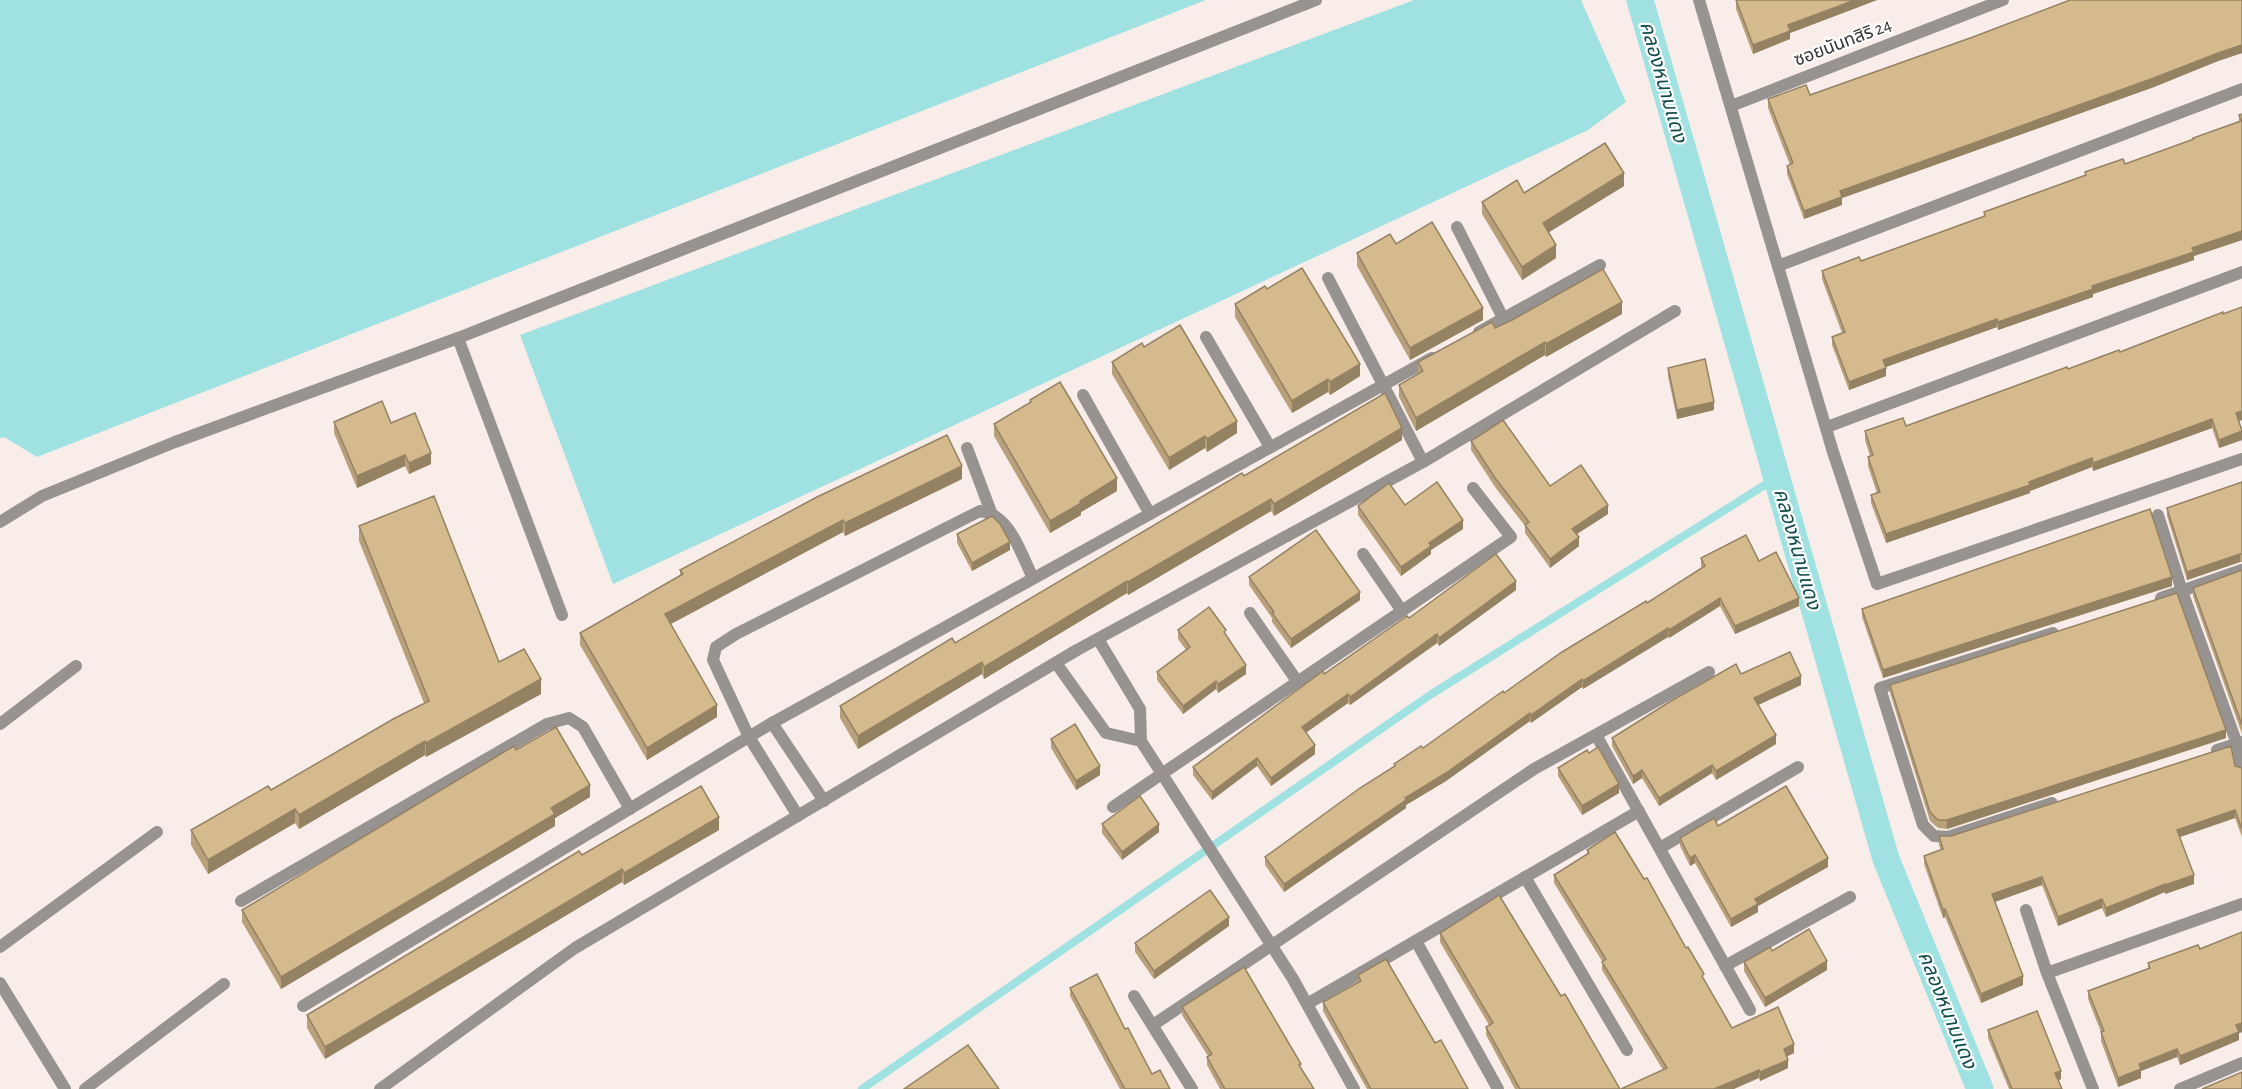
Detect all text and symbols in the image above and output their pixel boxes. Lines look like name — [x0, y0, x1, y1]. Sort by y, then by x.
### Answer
street label: ซอยนันทสิริ 24 — [1791, 15, 1895, 70]
water label: คลองหนามแดง — [1636, 19, 1690, 146]
water label: คลองหนามแดง — [1770, 486, 1824, 613]
water label: คลองหนามแดง — [1914, 949, 1980, 1073]

